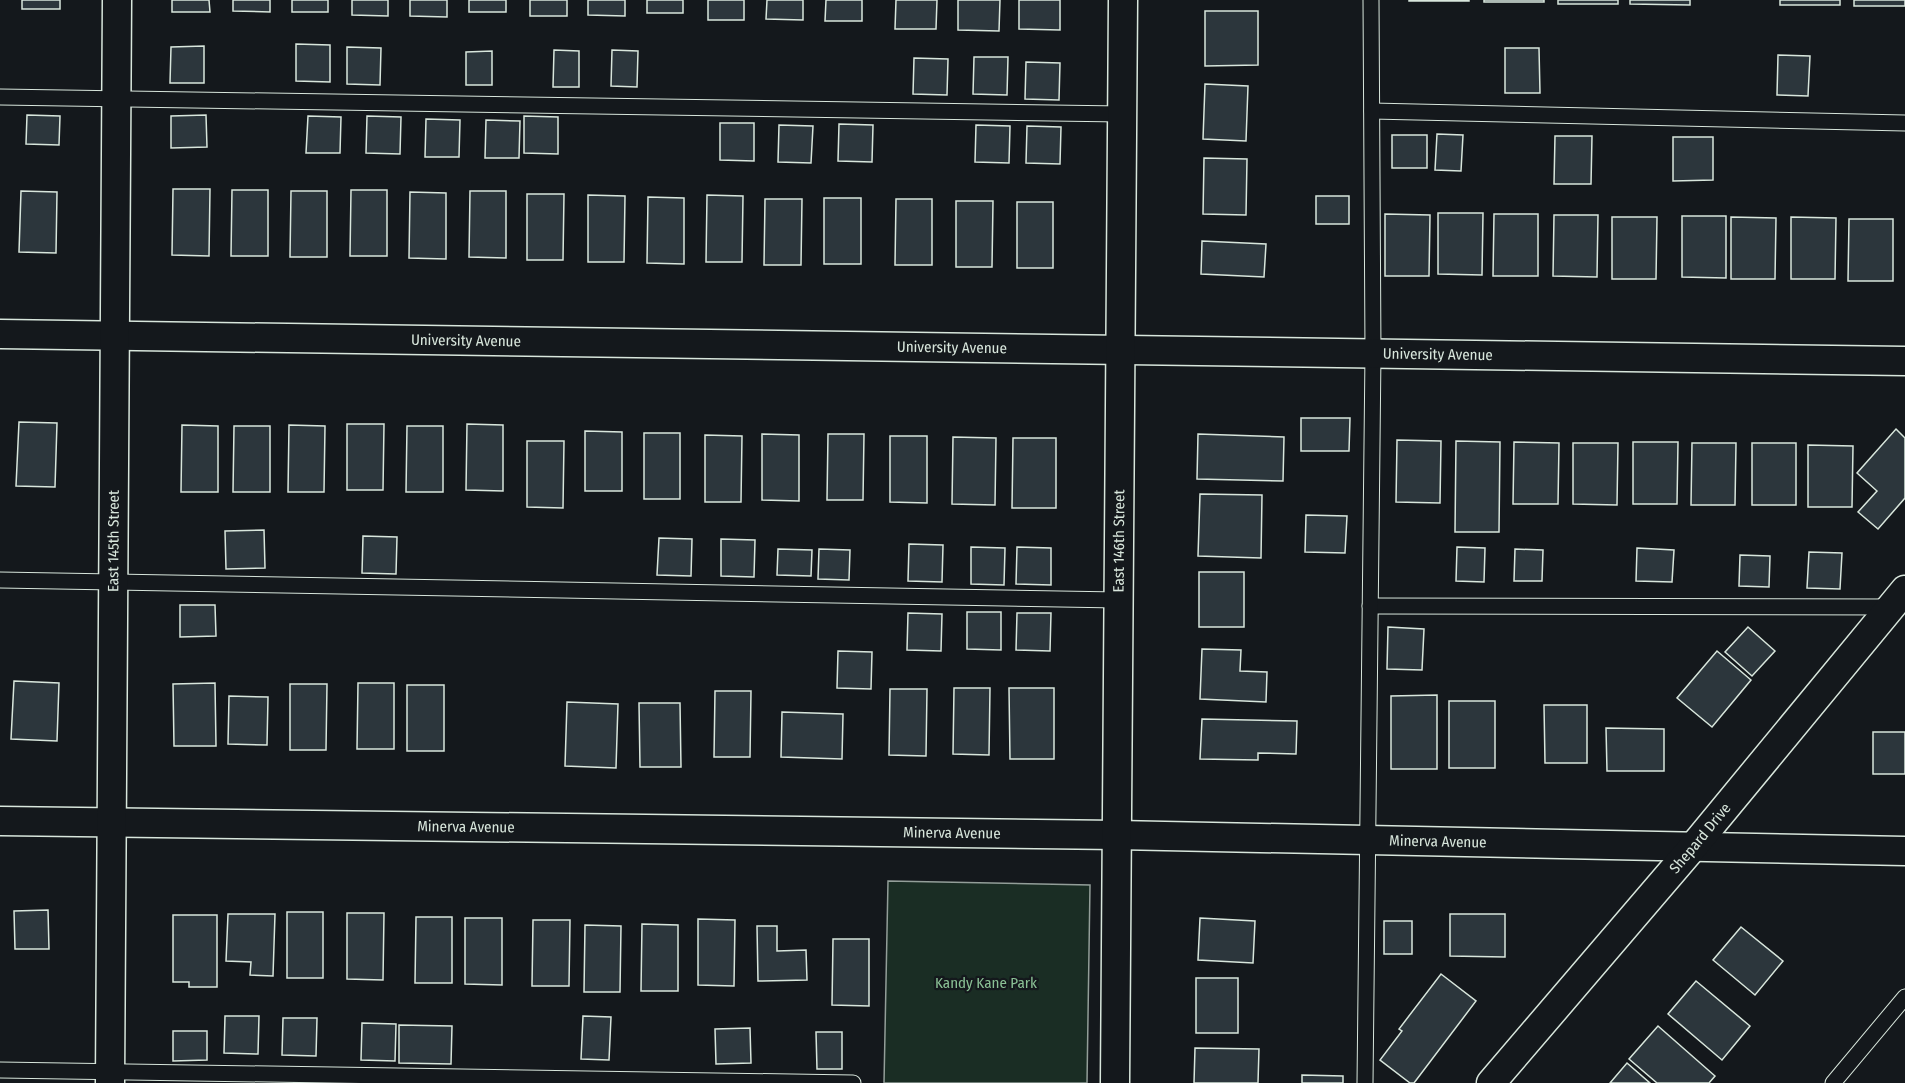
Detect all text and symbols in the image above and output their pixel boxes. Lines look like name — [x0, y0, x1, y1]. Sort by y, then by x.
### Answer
street label: University Avenue — [411, 331, 521, 350]
street label: University Avenue — [897, 338, 1007, 357]
street label: University Avenue — [1383, 345, 1493, 364]
street label: East 146th Street — [1110, 489, 1128, 592]
street label: East 145th Street — [104, 490, 123, 592]
street label: Shepard Drive — [1666, 799, 1735, 877]
street label: Minerva Avenue — [417, 817, 515, 836]
street label: Minerva Avenue — [903, 823, 1001, 843]
street label: Minerva Avenue — [1389, 832, 1487, 852]
park label: Kandy Kane Park — [935, 974, 1037, 992]

